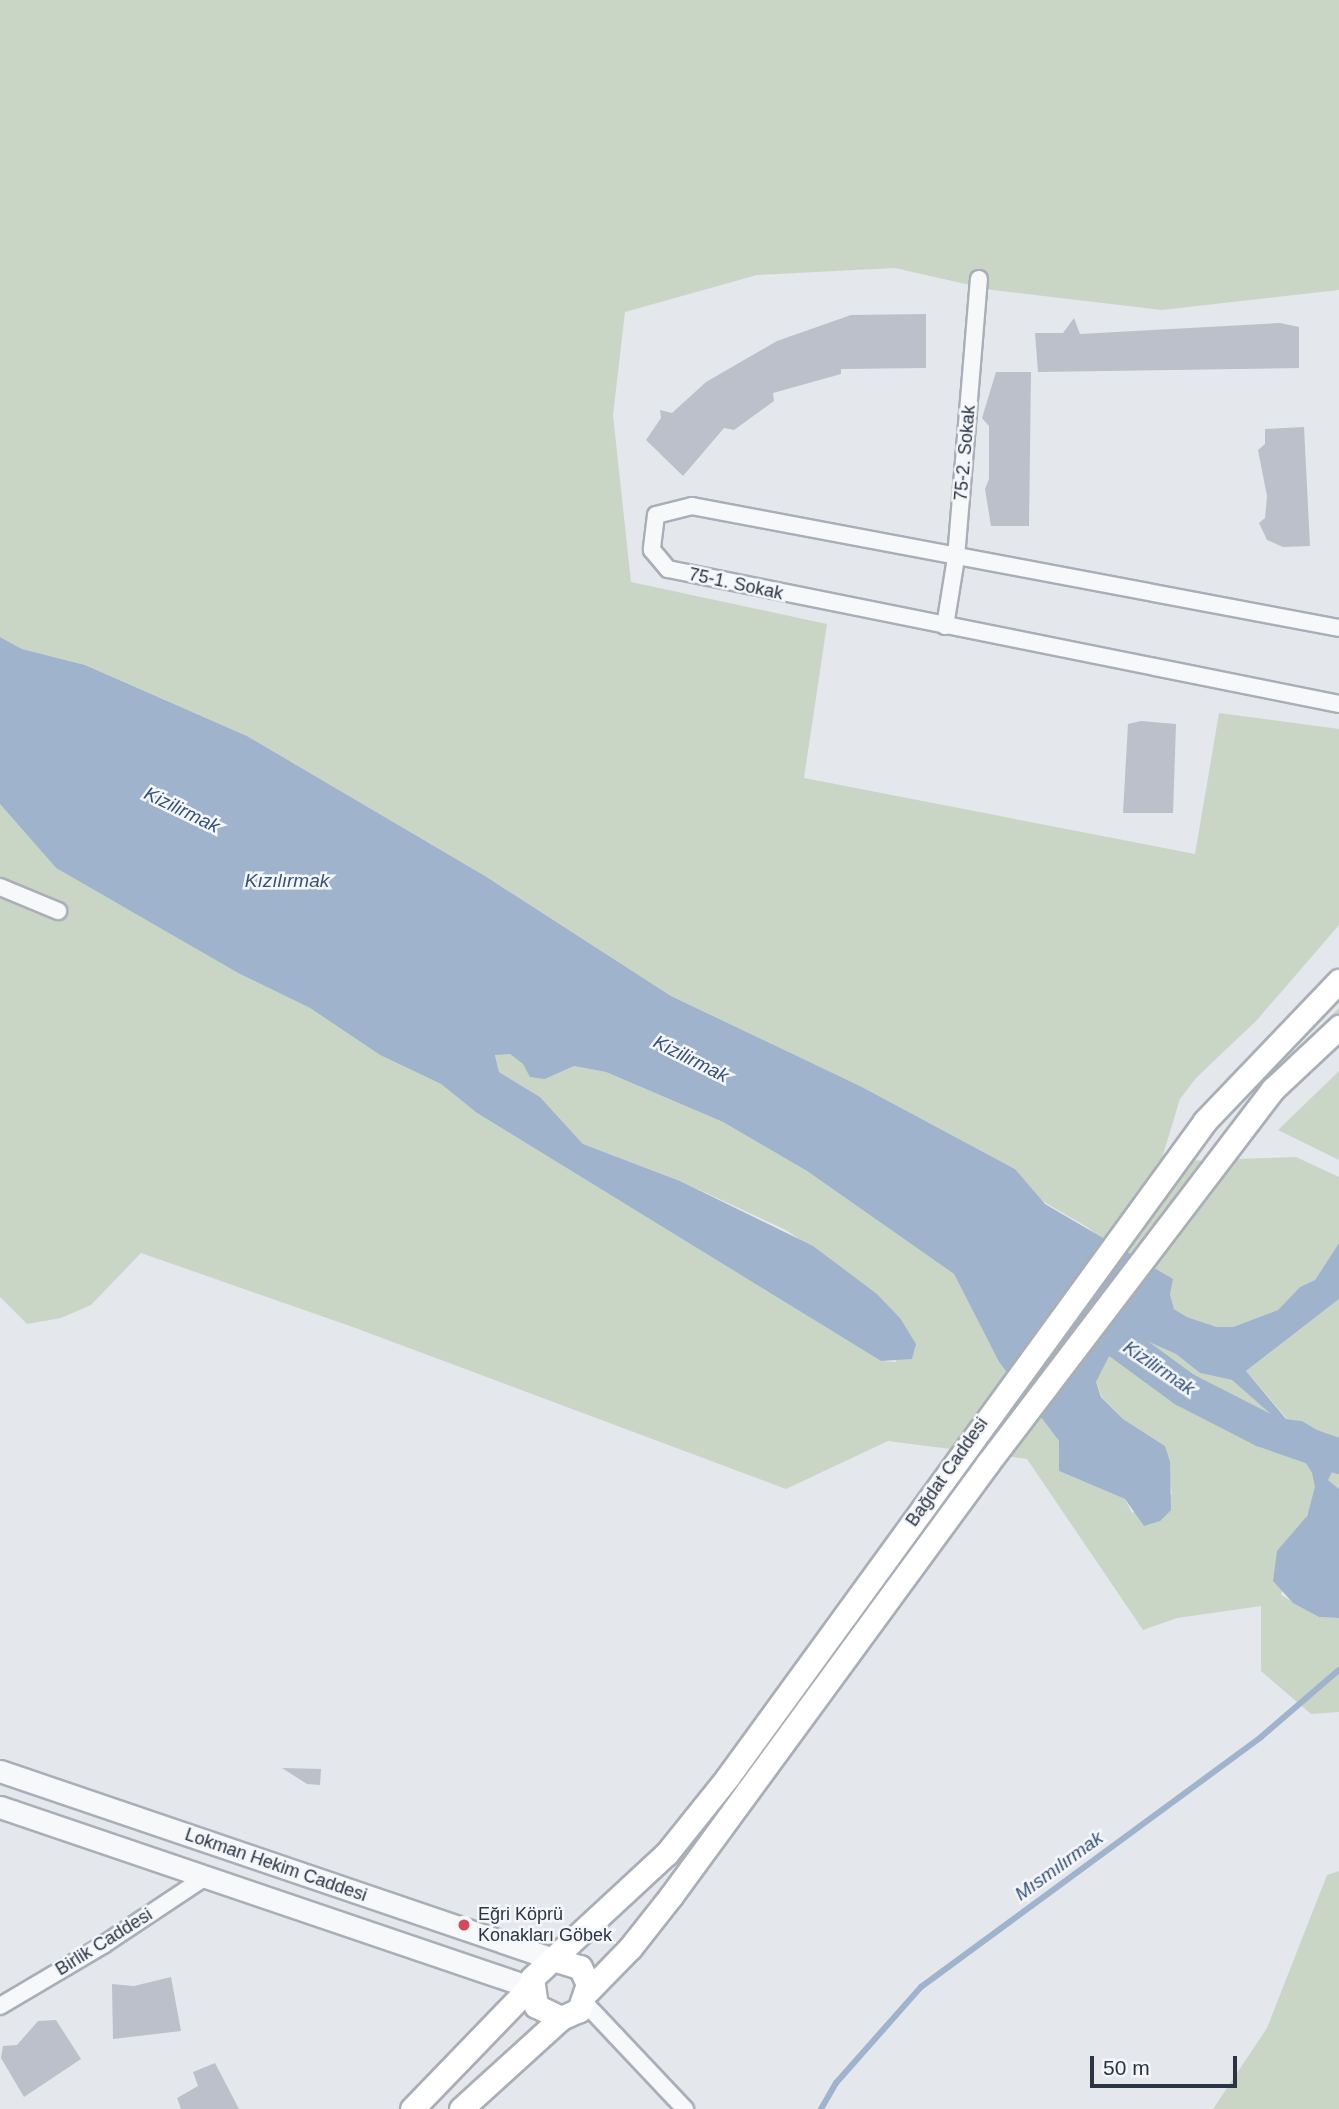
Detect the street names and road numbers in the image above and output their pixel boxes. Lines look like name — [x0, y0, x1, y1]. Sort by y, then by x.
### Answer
street label: 75-2. Sokak — [950, 404, 980, 502]
street label: 75-1. Sokak — [687, 563, 785, 605]
street label: Bağdat Caddesi — [901, 1413, 993, 1531]
street label: Lokman Hekim Caddesi — [182, 1824, 370, 1906]
street label: Birlik Caddesi — [52, 1904, 156, 1980]

